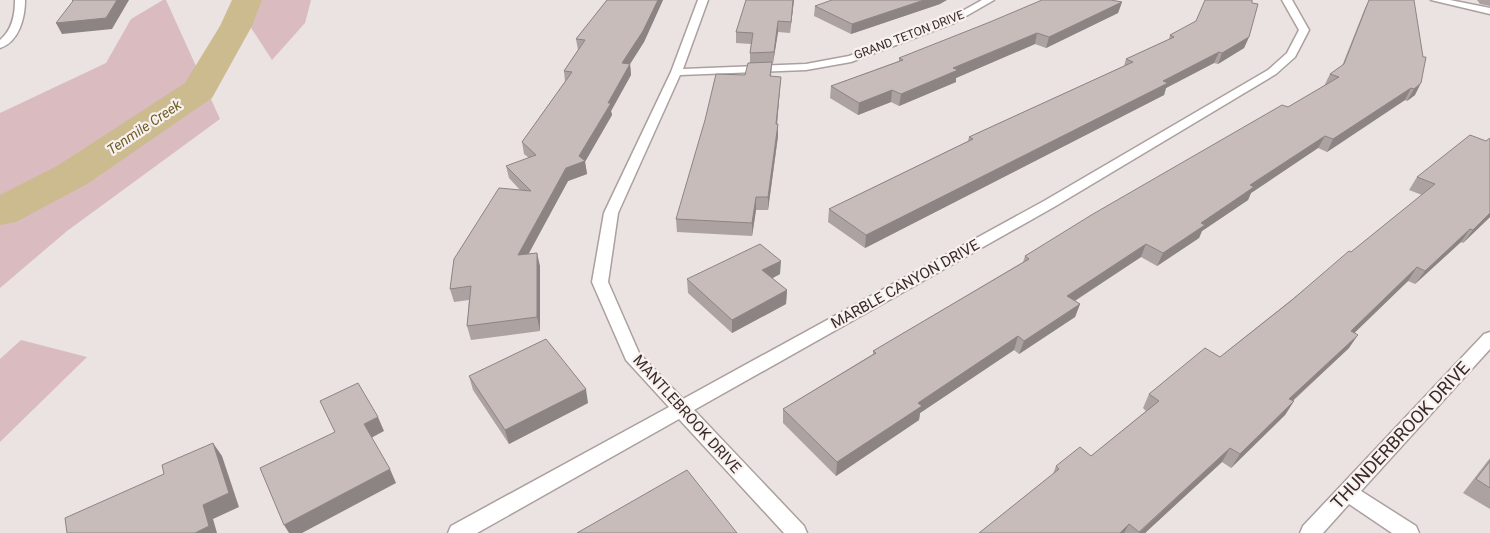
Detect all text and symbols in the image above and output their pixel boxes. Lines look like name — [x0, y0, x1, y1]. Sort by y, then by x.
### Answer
street label: GRAND TETON DRIVE — [852, 8, 966, 62]
water label: Tenmile Creek — [104, 96, 185, 158]
street label: MARBLE CANYON DRIVE — [828, 235, 983, 332]
street label: MANTLEBROOK DRIVE — [629, 351, 745, 477]
street label: THUNDERBROOK DRIVE — [1326, 357, 1474, 513]

